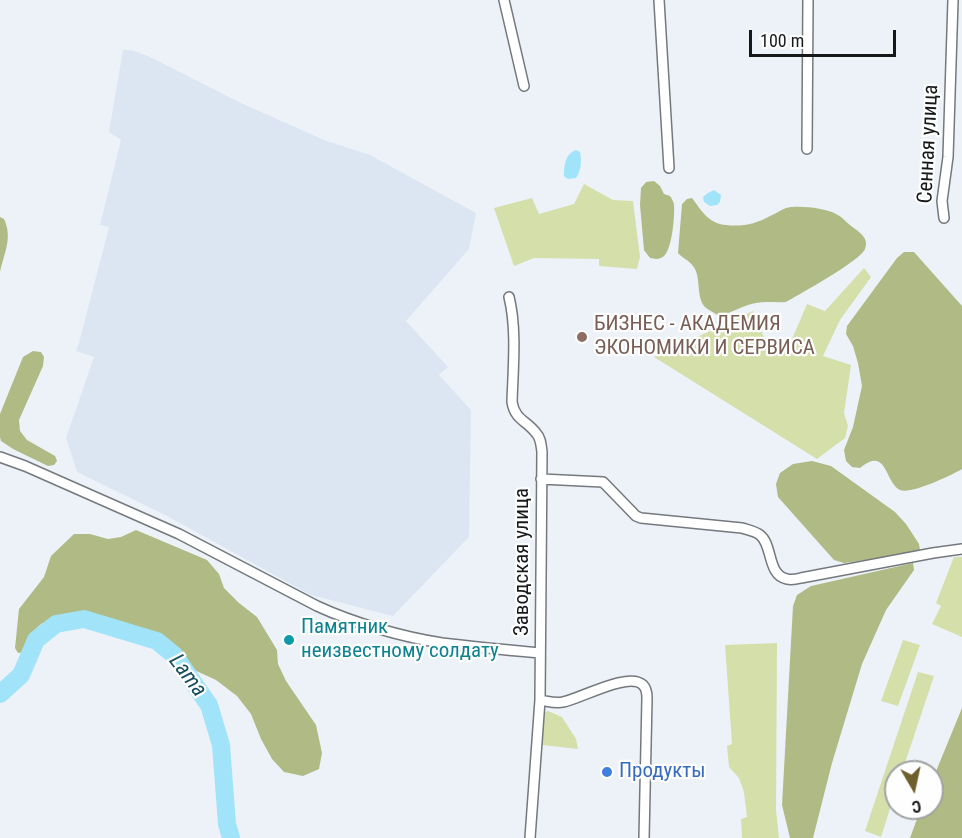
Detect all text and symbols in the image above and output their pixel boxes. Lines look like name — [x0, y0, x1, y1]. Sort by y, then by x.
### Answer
scale bar — [752, 18, 899, 56]
text: 100 m — [760, 30, 804, 51]
street label: Сенная улица — [913, 84, 945, 204]
place label: БИЗНЕС - АКАДЕМИЯ ЭКОНОМИКИ И СЕРВИСА — [594, 312, 815, 362]
marker: БИЗНЕС - АКАДЕМИЯ ЭКОНОМИКИ И СЕРВИСА — [575, 330, 589, 344]
street label: Заводская улица — [510, 488, 536, 636]
place label: Памятник неизвестному солдату — [301, 615, 499, 665]
marker: Памятник неизвестному солдату — [282, 633, 296, 647]
water label: Lama — [162, 649, 212, 703]
place label: Продукты — [619, 759, 706, 785]
north arrow — [884, 760, 944, 820]
marker: Продукты — [600, 765, 614, 779]
text: С — [911, 796, 923, 816]

